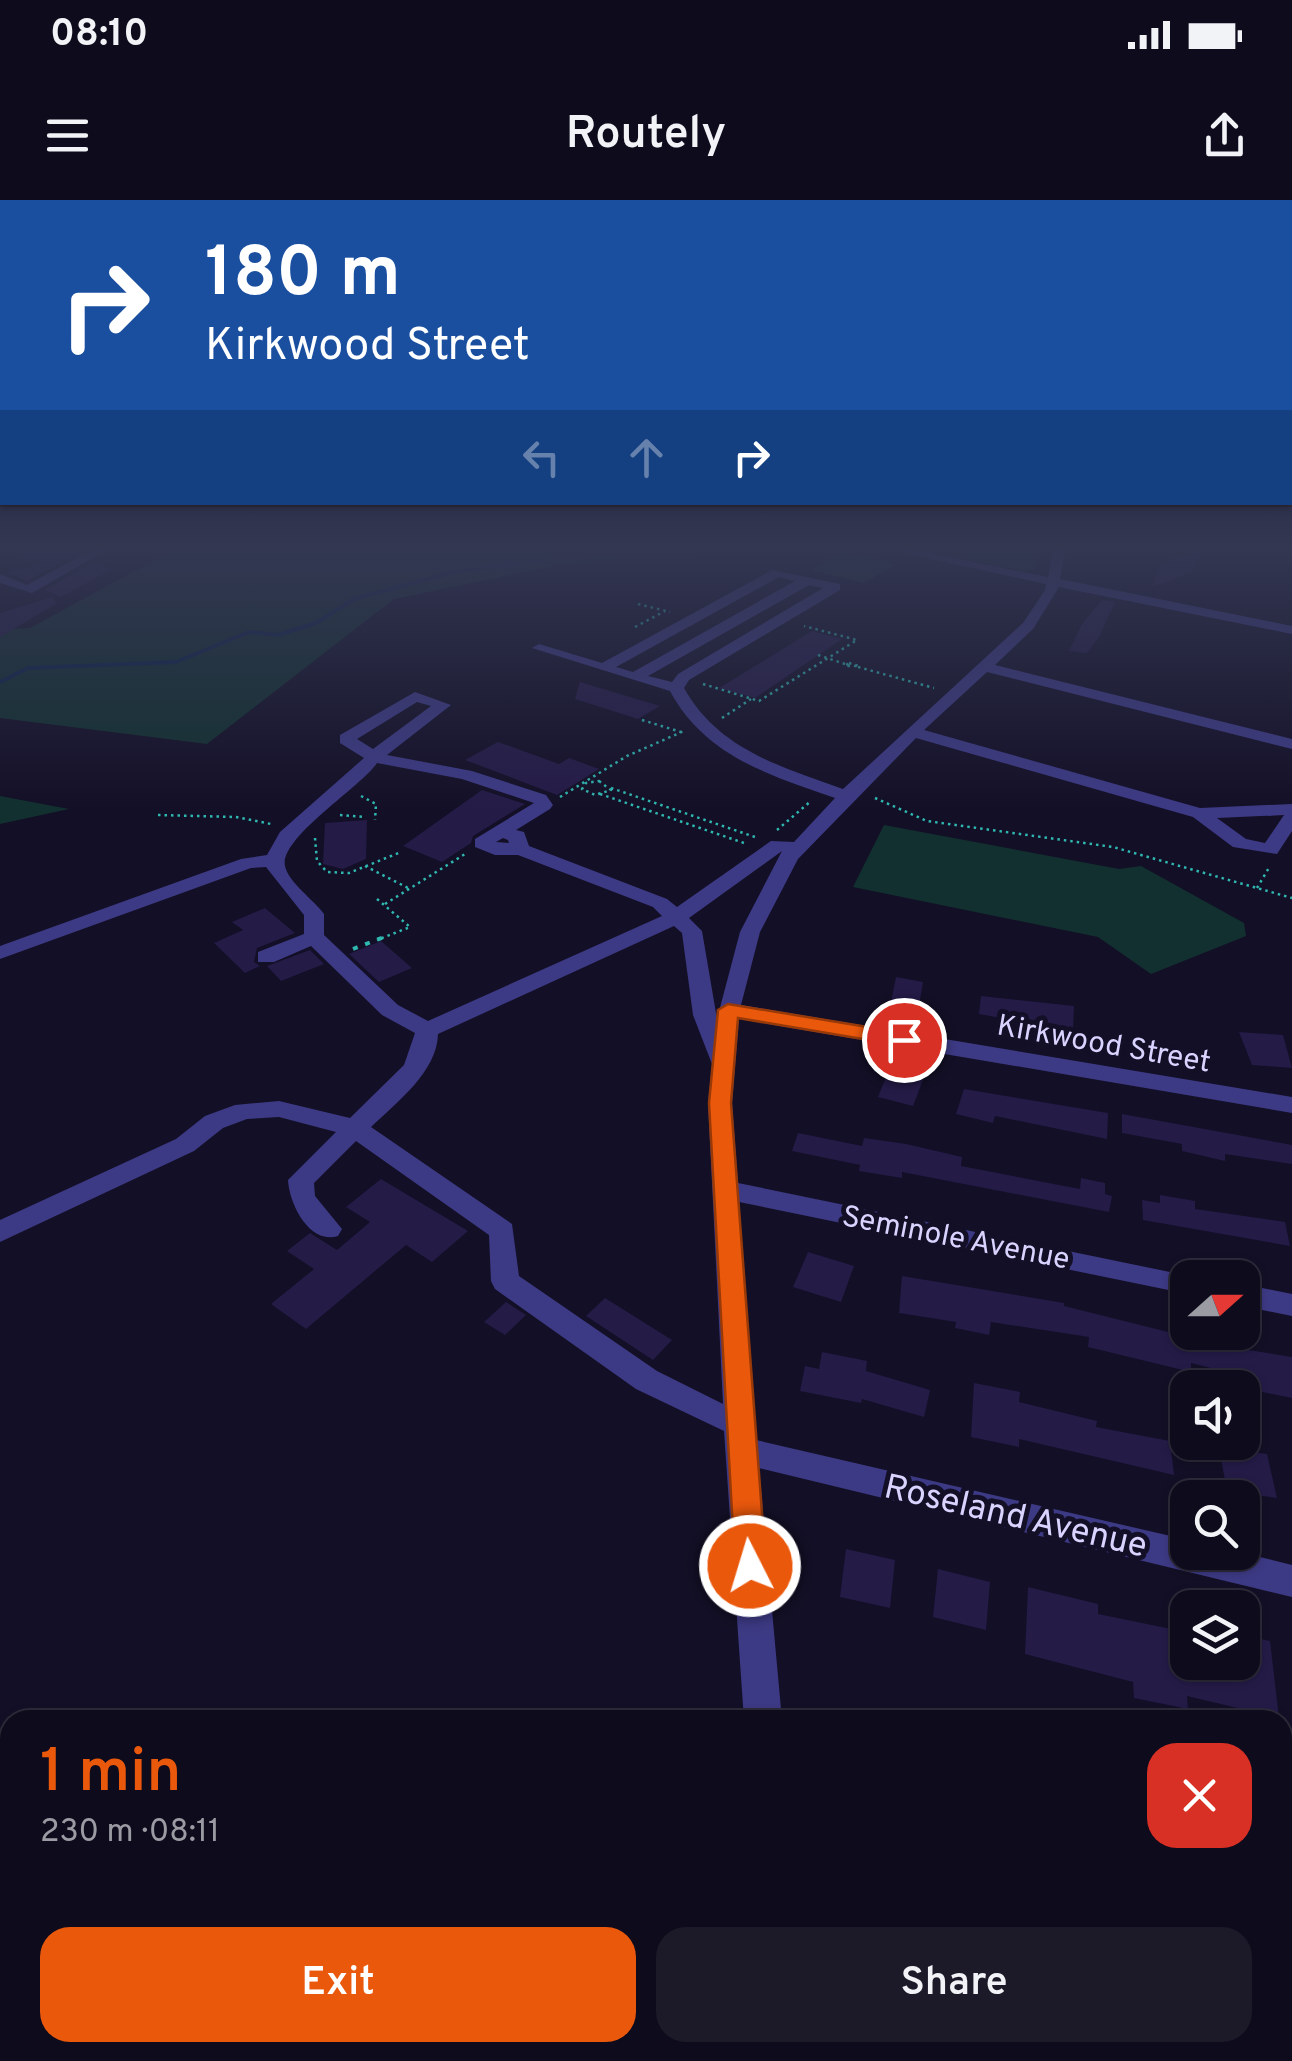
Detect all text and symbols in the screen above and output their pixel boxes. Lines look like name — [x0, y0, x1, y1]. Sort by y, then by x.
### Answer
text: 08:10 — [50, 11, 148, 60]
text: Routely — [566, 107, 726, 164]
icon: menu — [40, 108, 95, 163]
icon: share — [1197, 108, 1252, 163]
text: 180 m — [205, 232, 401, 321]
icon: right — [40, 240, 170, 370]
text: Kirkwood Street — [205, 319, 530, 376]
icon: left — [514, 430, 569, 485]
icon: ahead — [619, 430, 674, 485]
icon: right — [724, 430, 779, 485]
pin — [862, 998, 947, 1083]
street label: Kirkwood Street — [994, 1008, 1213, 1082]
icon: arrive — [877, 1013, 932, 1068]
street label: Seminole Avenue — [839, 1199, 1072, 1280]
north arrow — [1170, 1260, 1260, 1350]
map controls — [1170, 1260, 1260, 1680]
button: sound — [1170, 1370, 1260, 1460]
street label: Roseland Avenue — [880, 1466, 1151, 1570]
button: search — [1170, 1480, 1260, 1570]
position arrow — [698, 1514, 802, 1618]
button: layers — [1170, 1590, 1260, 1680]
text: 1 min — [40, 1737, 181, 1813]
button: close — [1147, 1743, 1252, 1848]
text: 230 m · 08:11 — [40, 1813, 220, 1853]
button: Exit — [40, 1927, 636, 2042]
button: Share — [656, 1927, 1252, 2042]

